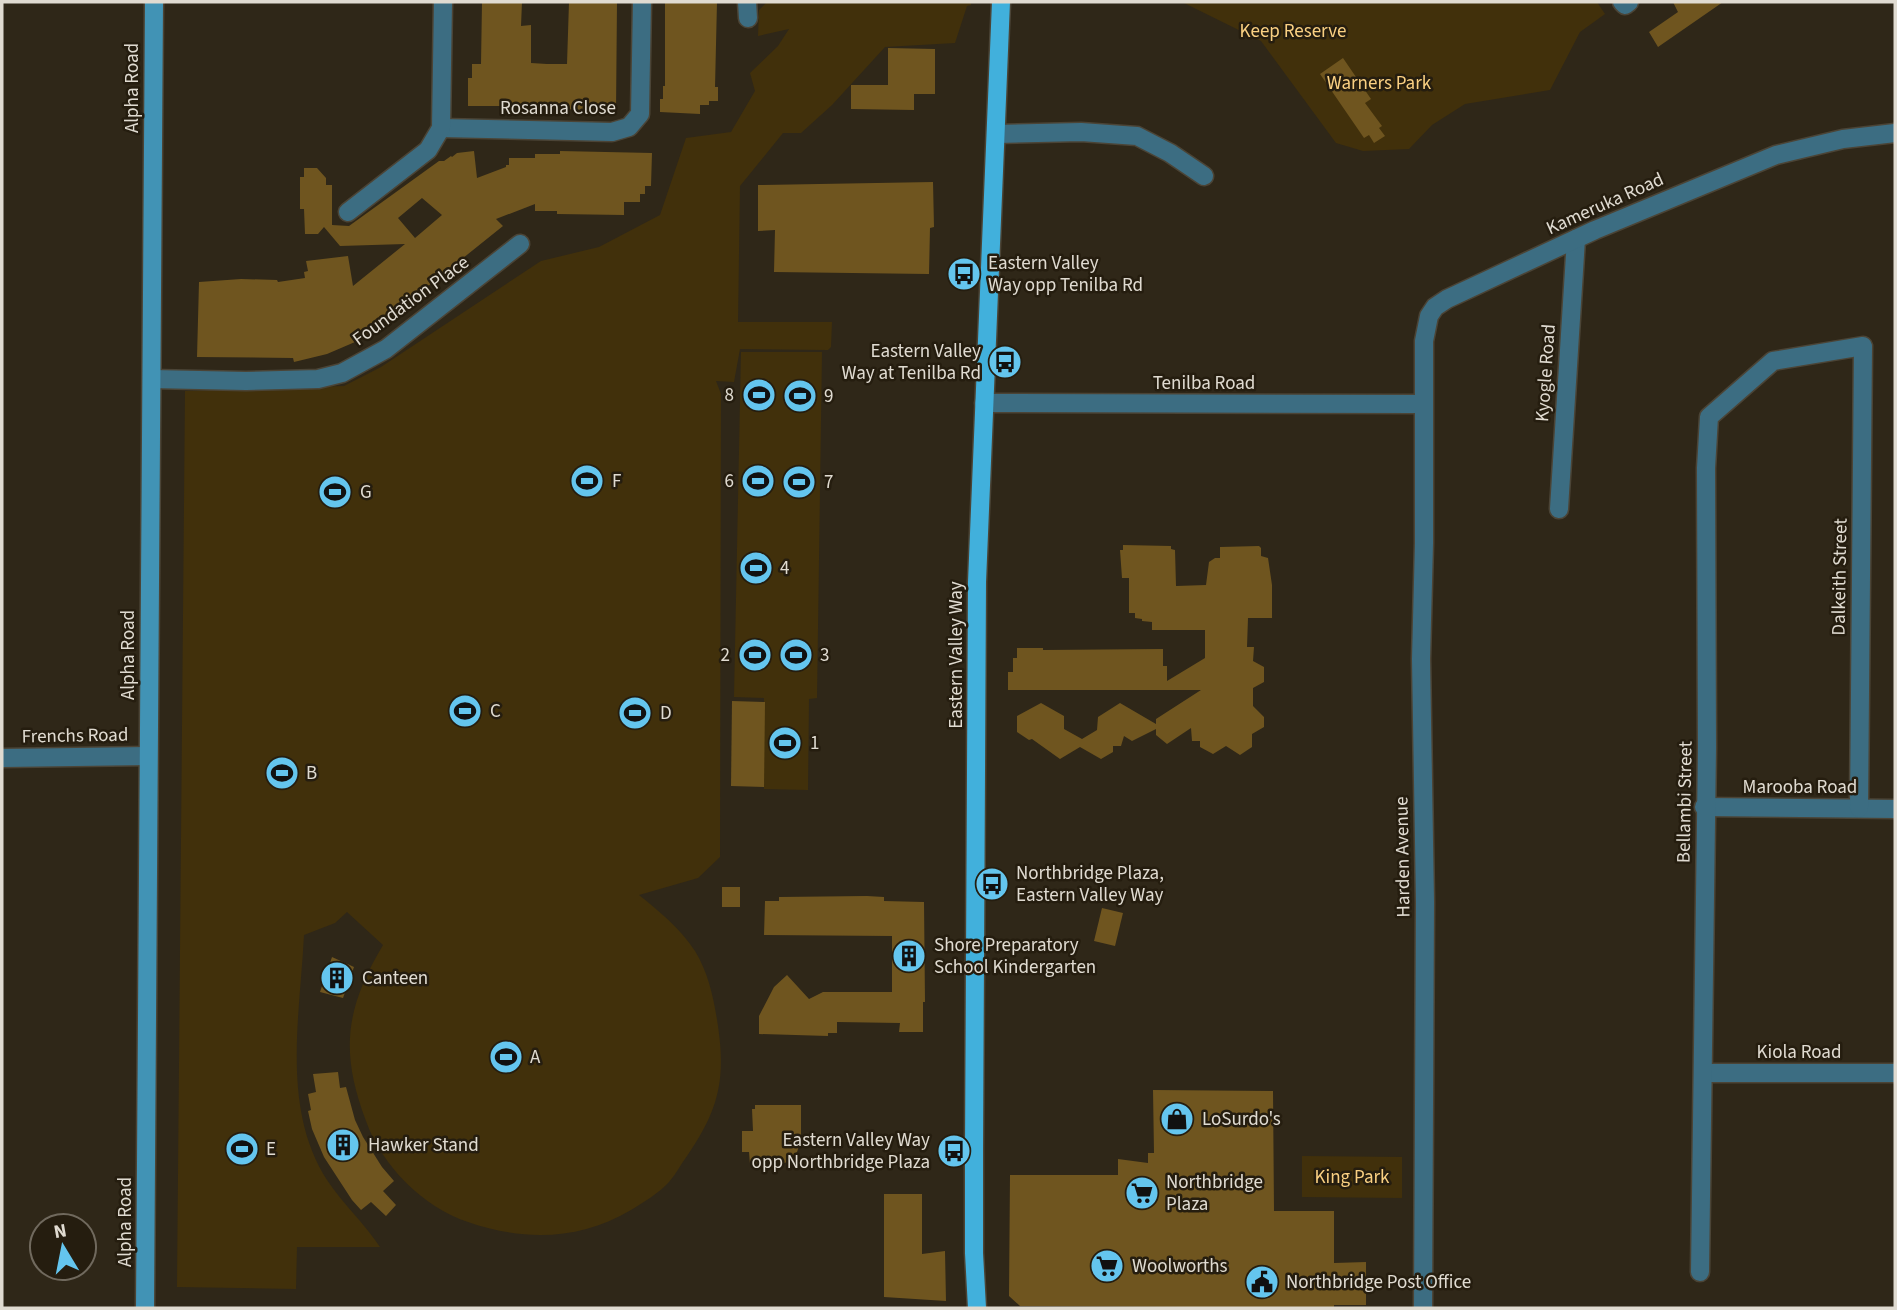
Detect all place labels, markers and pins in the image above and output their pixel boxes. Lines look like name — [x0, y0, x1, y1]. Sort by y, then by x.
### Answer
place label: Eastern Valley Way opp Tenilba Rd — [988, 250, 1143, 299]
bus stop icon: Eastern Valley Way opp Tenilba Rd — [945, 255, 983, 293]
place label: Eastern Valley Way at Tenilba Rd — [842, 338, 981, 387]
bus stop icon: Eastern Valley Way at Tenilba Rd — [986, 343, 1024, 381]
sports icon: 8 — [740, 376, 778, 414]
sports icon: 9 — [781, 377, 819, 415]
place label: 8 — [725, 382, 734, 409]
place label: 9 — [824, 383, 833, 410]
sports icon: F — [568, 462, 606, 500]
sports icon: 6 — [739, 462, 777, 500]
sports icon: 7 — [780, 463, 818, 501]
place label: F — [612, 468, 621, 495]
place label: 6 — [725, 468, 734, 495]
place label: 7 — [824, 469, 833, 496]
sports icon: G — [316, 473, 354, 511]
place label: G — [360, 479, 372, 506]
sports icon: 4 — [737, 549, 775, 587]
place label: 4 — [780, 555, 789, 582]
sports icon: 2 — [736, 636, 774, 674]
sports icon: 3 — [777, 636, 815, 674]
place label: 2 — [721, 642, 730, 669]
place label: 3 — [820, 642, 829, 669]
sports icon: C — [446, 692, 484, 730]
sports icon: D — [616, 694, 654, 732]
place label: C — [490, 698, 501, 725]
place label: D — [660, 700, 672, 727]
sports icon: 1 — [766, 724, 804, 762]
place label: 1 — [810, 730, 819, 757]
sports icon: B — [263, 754, 301, 792]
place label: B — [306, 760, 317, 787]
place label: Northbridge Plaza, Eastern Valley Way — [1016, 860, 1164, 909]
bus stop icon: Northbridge Plaza, Eastern Valley Way — [973, 865, 1011, 903]
place label: Shore Preparatory School Kindergarten — [934, 932, 1096, 981]
building icon: Shore Preparatory School Kindergarten — [890, 937, 928, 975]
building icon: Canteen — [318, 959, 356, 997]
place label: Canteen — [362, 965, 428, 992]
sports icon: A — [487, 1038, 525, 1076]
place label: A — [530, 1044, 541, 1071]
shop icon: LoSurdo's — [1158, 1100, 1196, 1138]
place label: LoSurdo's — [1202, 1106, 1281, 1133]
building icon: Hawker Stand — [324, 1126, 362, 1164]
place label: Eastern Valley Way opp Northbridge Plaza — [752, 1127, 930, 1176]
sports icon: E — [223, 1130, 261, 1168]
place label: Hawker Stand — [368, 1132, 479, 1159]
bus stop icon: Eastern Valley Way opp Northbridge Plaza — [935, 1132, 973, 1170]
place label: E — [266, 1136, 276, 1163]
place label: Northbridge Plaza — [1166, 1169, 1263, 1218]
supermarket icon: Northbridge Plaza — [1123, 1174, 1161, 1212]
supermarket icon: Woolworths — [1088, 1247, 1126, 1285]
place label: Woolworths — [1132, 1253, 1228, 1280]
public building icon: Northbridge Post Office — [1243, 1263, 1281, 1301]
place label: Northbridge Post Office — [1286, 1269, 1471, 1296]

